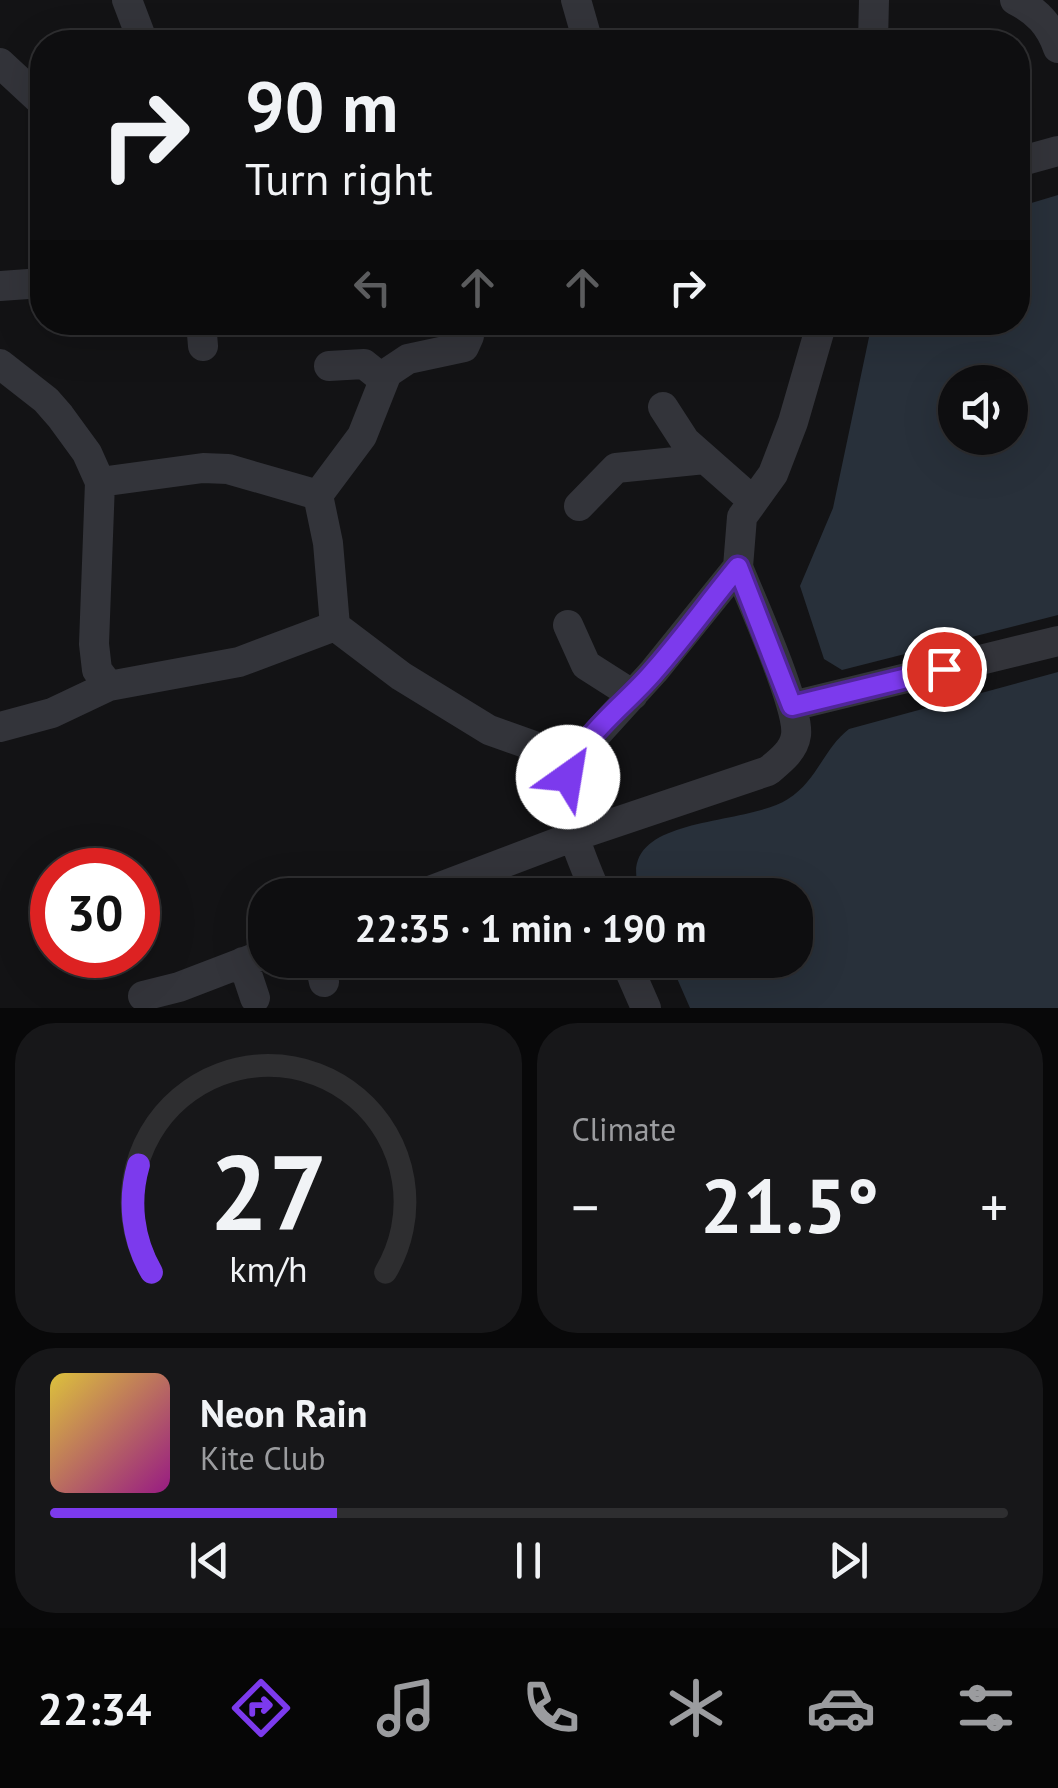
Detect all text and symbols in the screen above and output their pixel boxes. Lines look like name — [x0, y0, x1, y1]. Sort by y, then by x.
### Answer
text: 90 m — [245, 61, 398, 151]
icon: right — [80, 70, 210, 200]
text: Turn right — [245, 149, 433, 207]
icon: left — [345, 260, 400, 315]
icon: ahead — [450, 260, 505, 315]
icon: ahead — [555, 260, 610, 315]
icon: right — [660, 260, 715, 315]
map controls — [938, 365, 1028, 455]
button: sound — [938, 365, 1028, 455]
pin — [902, 627, 987, 712]
icon: arrive — [917, 642, 972, 697]
position arrow — [516, 725, 620, 829]
speed limit sign: 30 — [30, 848, 160, 978]
text: 22:35 · 1 min · 190 m — [355, 903, 706, 952]
text: Climate — [572, 1108, 676, 1150]
text: 27 — [209, 1124, 327, 1259]
text: 21.5° — [700, 1157, 879, 1254]
text: − — [572, 1171, 599, 1242]
text: + — [980, 1171, 1008, 1242]
text: km/h — [229, 1246, 307, 1292]
text: Neon Rain — [200, 1388, 367, 1437]
text: Kite Club — [200, 1437, 326, 1479]
icon: previous — [182, 1533, 237, 1588]
icon: pause — [501, 1533, 556, 1588]
icon: next — [821, 1533, 876, 1588]
icon: directions — [226, 1673, 296, 1743]
icon: music — [371, 1673, 441, 1743]
icon: phone — [516, 1673, 586, 1743]
icon: climate — [661, 1673, 731, 1743]
icon: car — [806, 1673, 876, 1743]
icon: filters — [951, 1673, 1021, 1743]
text: 22:34 — [37, 1679, 152, 1737]

